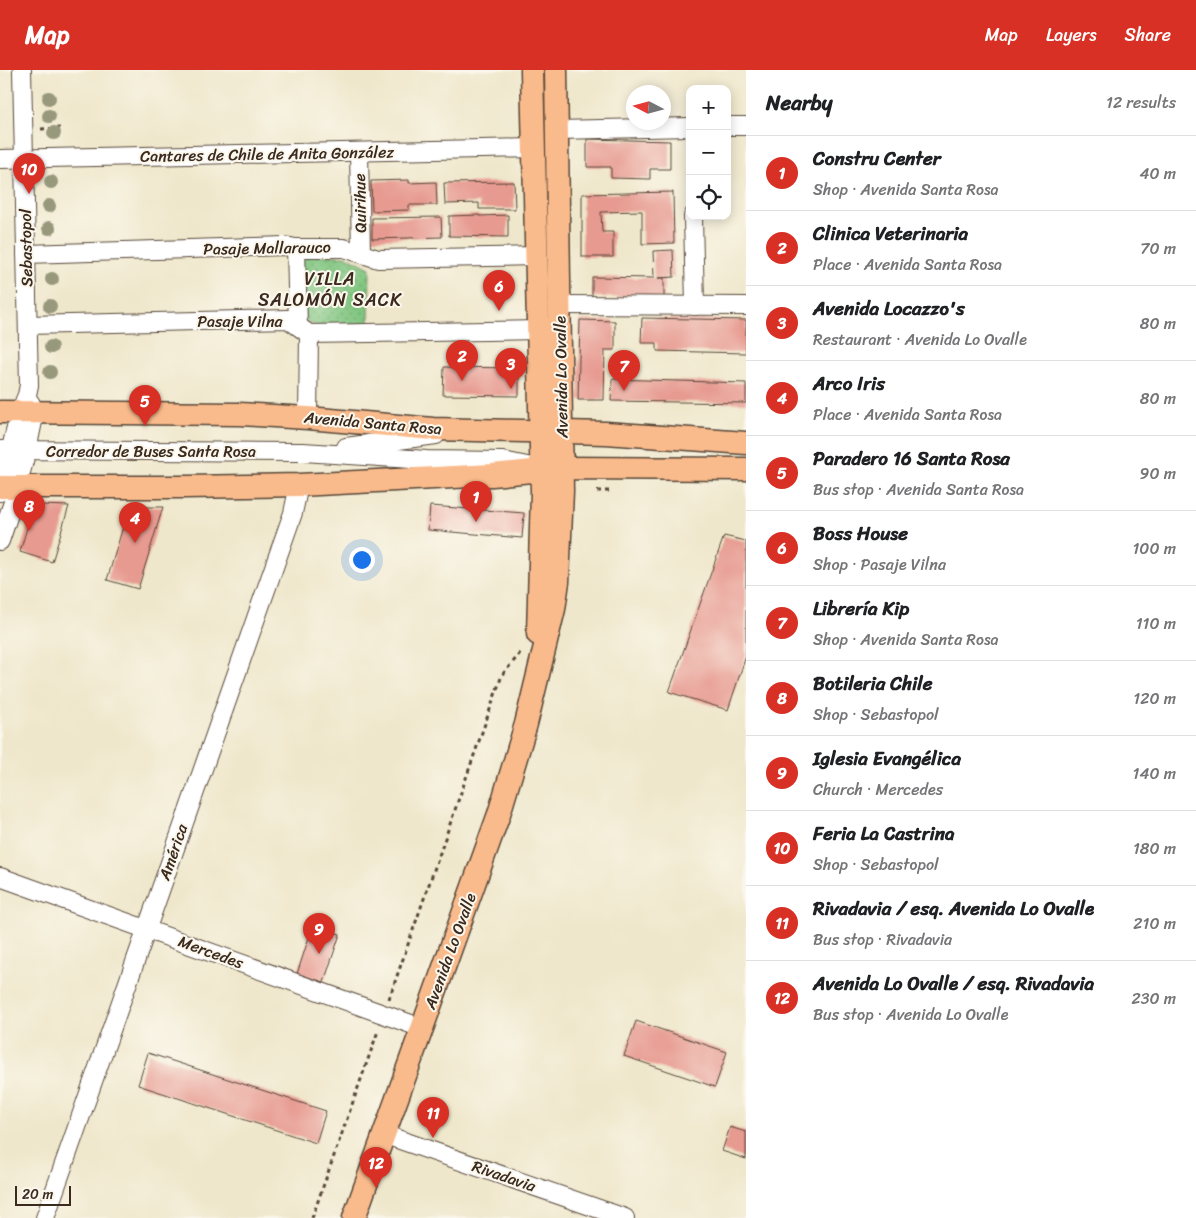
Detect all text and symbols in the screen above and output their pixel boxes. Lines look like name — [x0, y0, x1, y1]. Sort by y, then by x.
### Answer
text: Map — [25, 14, 69, 56]
text: Map — [985, 19, 1018, 51]
text: Layers — [1046, 19, 1097, 51]
text: Share — [1125, 19, 1171, 51]
text: Nearby — [766, 84, 832, 122]
north arrow — [626, 85, 671, 130]
map controls — [686, 85, 731, 220]
button: + — [686, 85, 731, 130]
text: 12 results — [1106, 88, 1176, 117]
button: − — [686, 130, 731, 175]
street label: Cantares de Chile de Anita González — [140, 137, 395, 171]
text: Constru Center — [813, 142, 941, 175]
pin: 10 — [13, 153, 45, 194]
text: 1 — [779, 159, 785, 188]
text: 40 m — [1139, 159, 1176, 188]
street label: Quirihue — [345, 173, 375, 233]
button: locate — [686, 175, 731, 220]
text: Shop · Avenida Santa Rosa — [813, 175, 999, 204]
street label: Sebastopol — [11, 208, 41, 287]
text: Clinica Veterinaria — [813, 217, 968, 250]
street label: Pasaje Mallarauco — [203, 232, 331, 264]
text: 2 — [777, 234, 787, 263]
text: 70 m — [1140, 234, 1176, 263]
text: Place · Avenida Santa Rosa — [813, 250, 1002, 279]
district label: VILLA SALOMÓN SACK — [258, 263, 402, 316]
pin: 6 — [483, 270, 515, 311]
text: Avenida Locazzo's — [813, 292, 965, 325]
street label: Pasaje Vilna — [197, 307, 284, 336]
text: 3 — [778, 309, 786, 338]
text: 80 m — [1140, 309, 1176, 338]
street label: Avenida Lo Ovalle — [545, 315, 577, 439]
text: Restaurant · Avenida Lo Ovalle — [813, 325, 1027, 354]
pin: 2 — [446, 340, 478, 381]
pin: 3 — [495, 348, 527, 389]
pin: 7 — [608, 350, 640, 391]
text: Arco Iris — [813, 367, 885, 400]
text: 4 — [777, 384, 787, 413]
text: 80 m — [1140, 384, 1176, 413]
pin: 5 — [129, 385, 161, 426]
text: Place · Avenida Santa Rosa — [813, 400, 1002, 429]
street label: Avenida Santa Rosa — [302, 402, 443, 443]
street label: Corredor de Buses Santa Rosa — [46, 437, 256, 466]
text: Paradero 16 Santa Rosa — [813, 442, 1010, 475]
text: 5 — [777, 459, 787, 488]
text: 90 m — [1140, 459, 1176, 488]
text: Bus stop · Avenida Santa Rosa — [813, 475, 1024, 504]
pin: 1 — [460, 481, 492, 522]
pin: 8 — [13, 490, 45, 531]
pin: 4 — [119, 502, 151, 543]
text: Boss House — [813, 517, 908, 550]
text: 6 — [777, 534, 787, 563]
text: 100 m — [1132, 534, 1176, 563]
your location — [349, 547, 375, 573]
text: Shop · Pasaje Vilna — [813, 550, 946, 579]
text: Librería Kip — [813, 592, 909, 625]
text: 7 — [777, 609, 787, 638]
text: 110 m — [1136, 609, 1176, 638]
text: Shop · Avenida Santa Rosa — [813, 625, 999, 654]
text: Botileria Chile — [813, 667, 933, 700]
text: 8 — [777, 684, 787, 713]
text: 120 m — [1133, 684, 1176, 713]
text: Shop · Sebastopol — [813, 700, 939, 729]
text: Iglesia Evangélica — [813, 742, 961, 775]
text: 9 — [777, 759, 787, 788]
text: 140 m — [1133, 759, 1176, 788]
text: Church · Mercedes — [813, 775, 943, 804]
text: Feria La Castrina — [813, 817, 955, 850]
street label: América — [150, 819, 196, 885]
text: 10 — [774, 834, 790, 863]
text: 180 m — [1133, 834, 1176, 863]
text: Shop · Sebastopol — [813, 850, 939, 879]
street label: Avenida Lo Ovalle — [415, 888, 485, 1014]
text: Rivadavia / esq. Avenida Lo Ovalle — [813, 892, 1094, 925]
text: 11 — [775, 909, 789, 938]
text: 210 m — [1133, 909, 1176, 938]
pin: 9 — [303, 913, 335, 954]
text: Bus stop · Rivadavia — [813, 925, 952, 954]
street label: Mercedes — [174, 927, 248, 977]
text: Avenida Lo Ovalle / esq. Rivadavia — [813, 967, 1094, 1000]
text: 12 — [774, 984, 790, 1013]
text: 230 m — [1131, 984, 1176, 1013]
text: Bus stop · Avenida Lo Ovalle — [813, 1000, 1008, 1029]
pin: 11 — [417, 1097, 449, 1138]
pin: 12 — [360, 1147, 392, 1188]
street label: Rivadavia — [468, 1152, 541, 1201]
text: 20 m — [22, 1182, 53, 1207]
scale bar — [15, 1183, 71, 1206]

